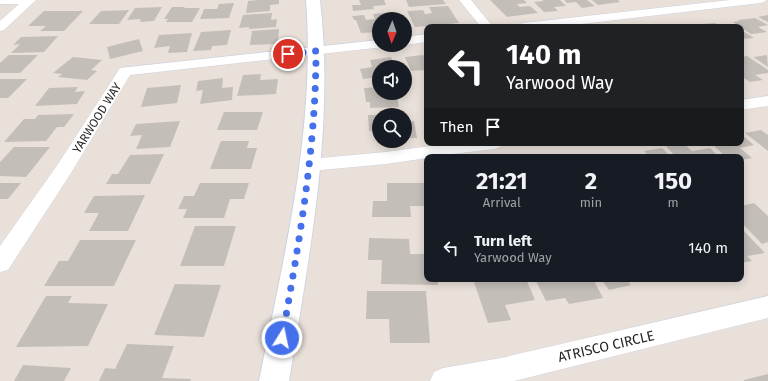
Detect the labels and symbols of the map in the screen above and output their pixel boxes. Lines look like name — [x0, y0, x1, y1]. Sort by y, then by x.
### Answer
north arrow — [372, 12, 412, 52]
pin — [271, 37, 305, 71]
street label: YARWOOD WAY — [70, 80, 124, 156]
position arrow — [261, 317, 303, 359]
street label: ATRISCO CIRCLE — [556, 327, 656, 366]

